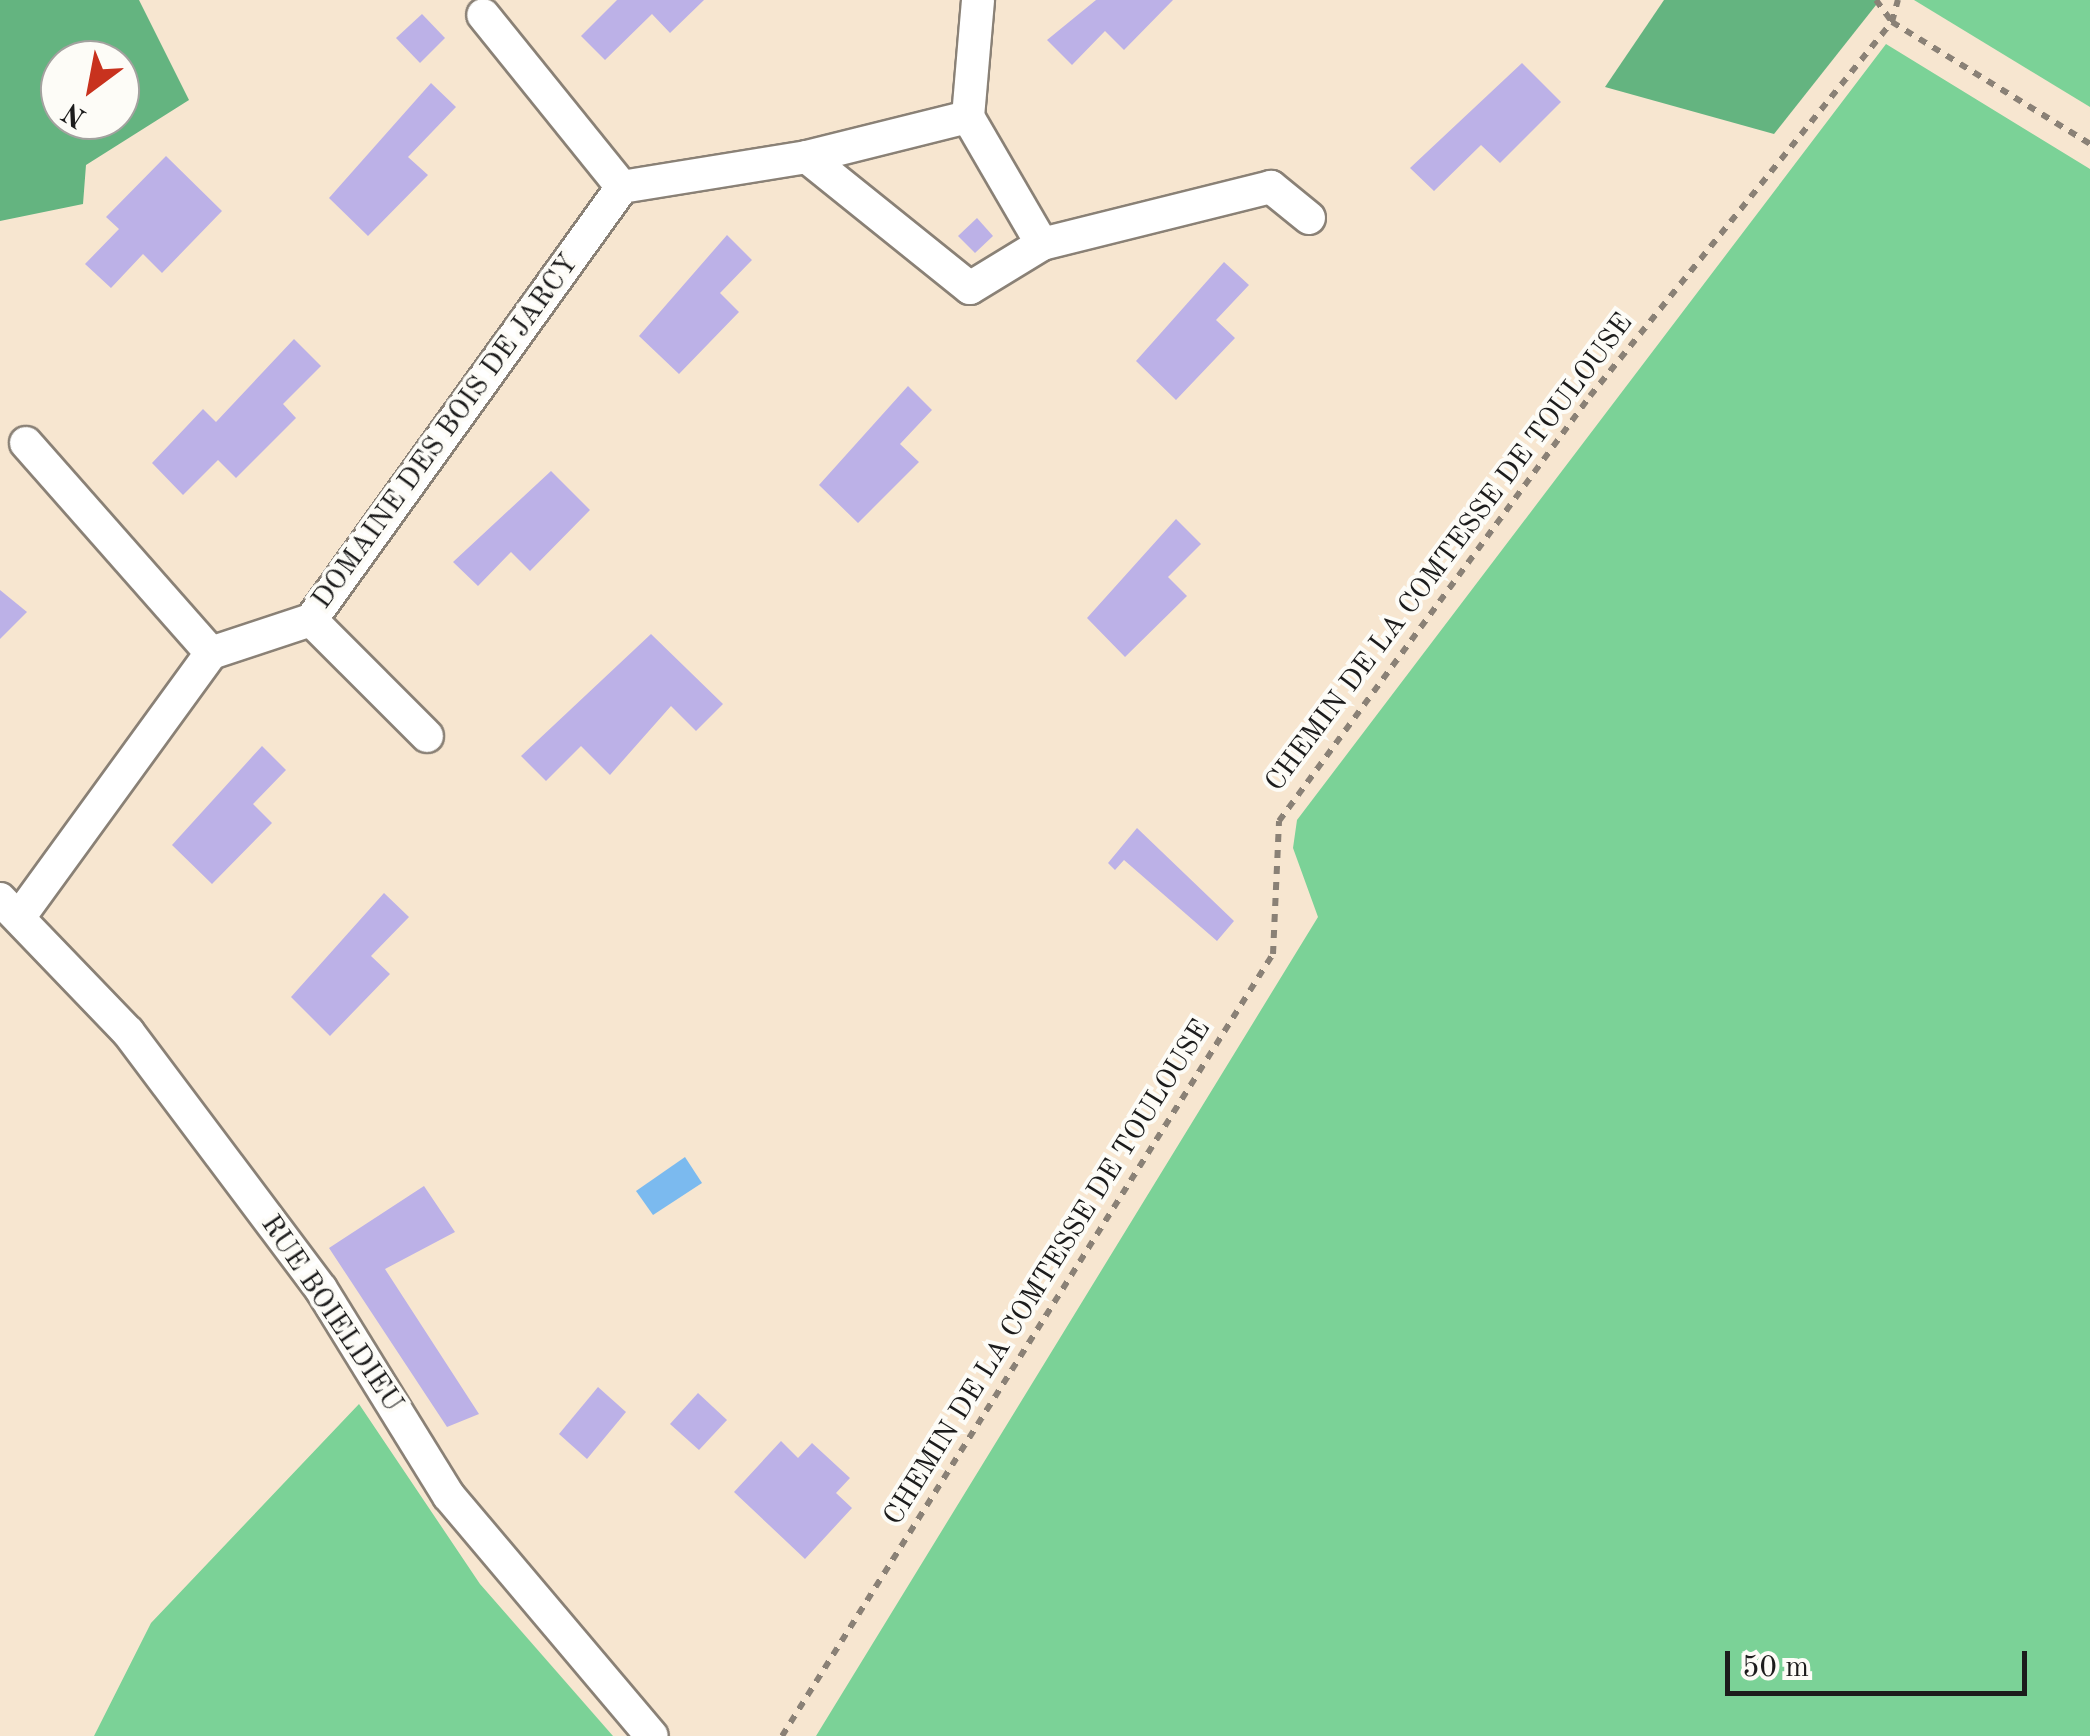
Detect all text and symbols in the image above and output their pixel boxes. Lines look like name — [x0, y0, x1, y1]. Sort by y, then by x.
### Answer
north arrow — [40, 40, 140, 140]
text: N — [59, 96, 92, 131]
street label: DOMAINE DES BOIS DE JARCY — [306, 248, 586, 616]
street label: CHEMIN DE LA COMTESSE DE TOULOUSE — [1259, 307, 1641, 799]
street label: CHEMIN DE LA COMTESSE DE TOULOUSE — [877, 1014, 1219, 1532]
street label: RUE BOIELDIEU — [253, 1209, 409, 1419]
scale bar — [1730, 1631, 2032, 1693]
text: 50 m — [1742, 1653, 1809, 1683]

